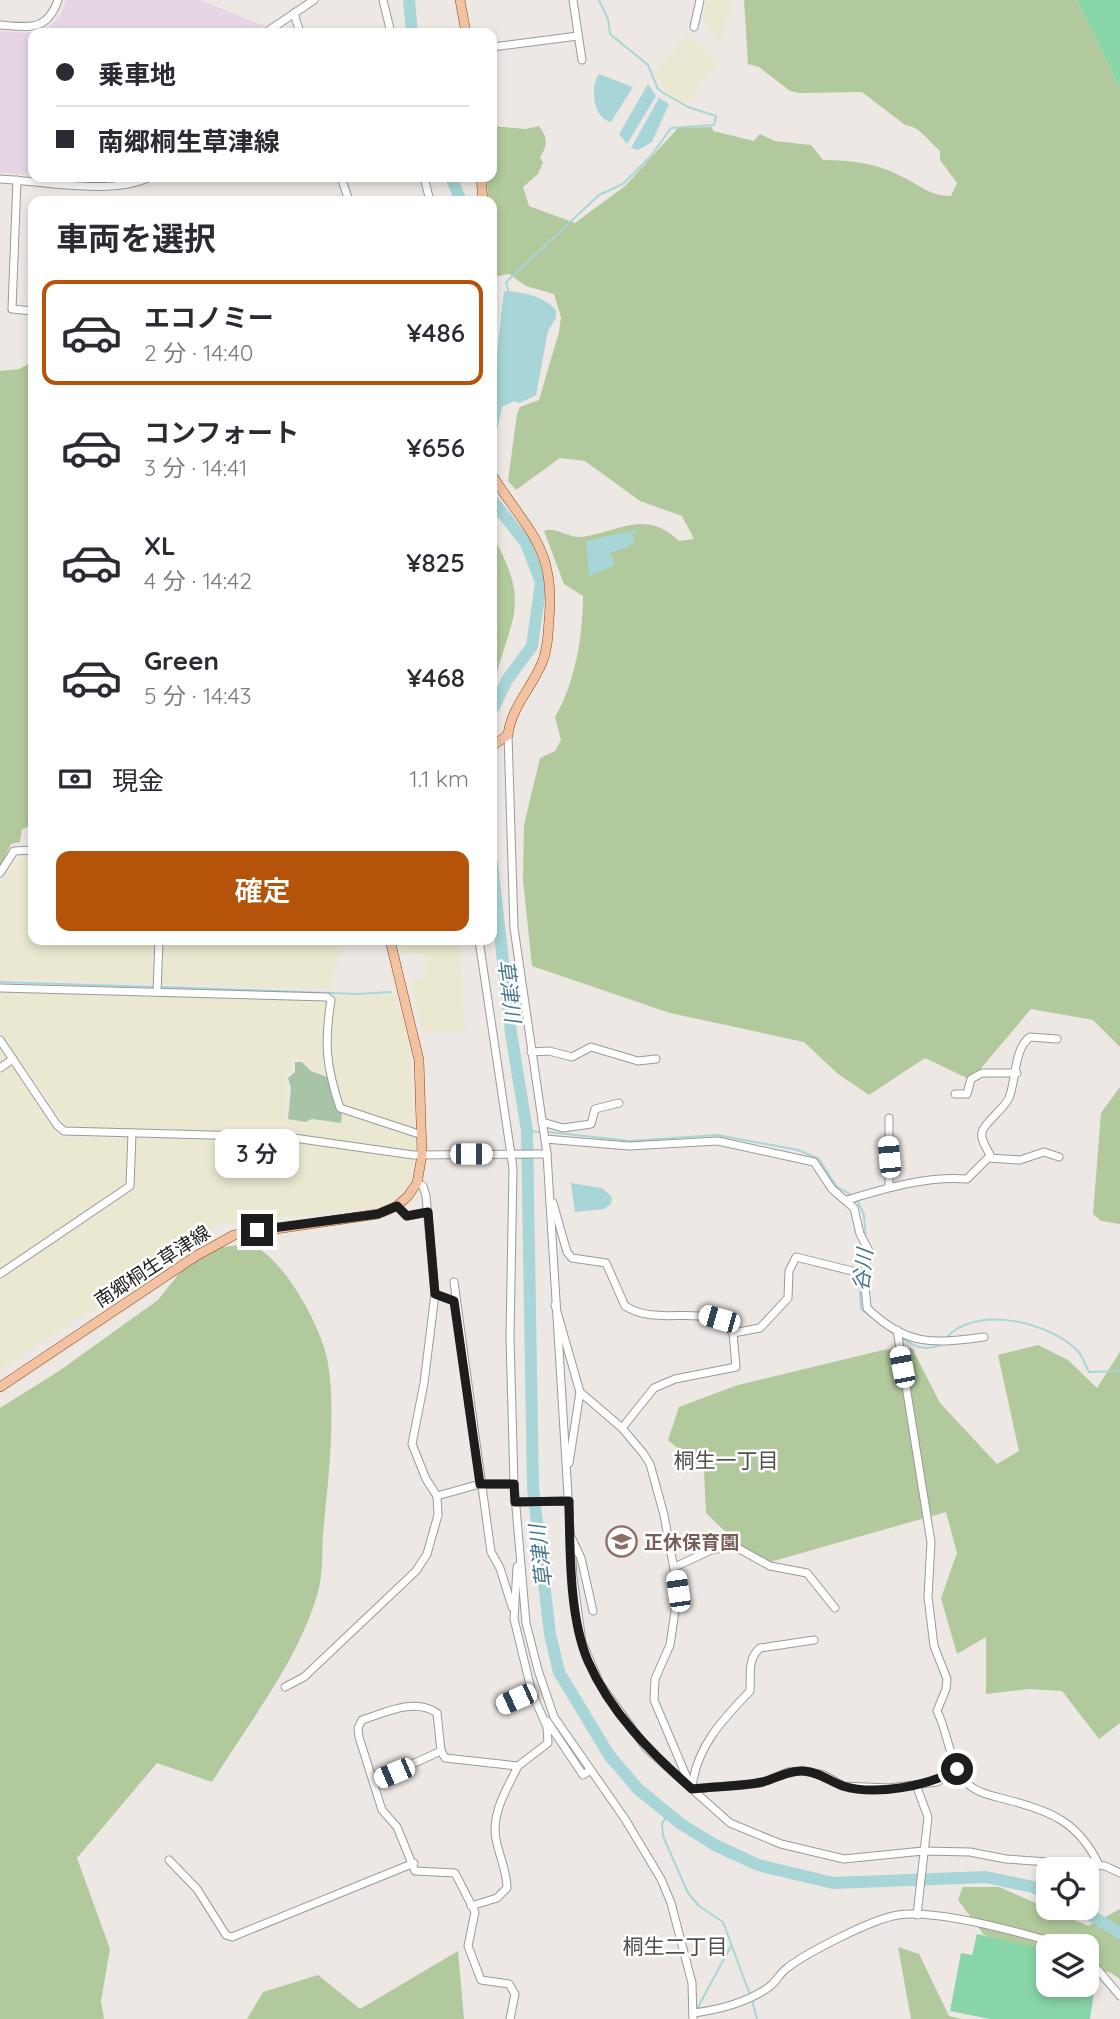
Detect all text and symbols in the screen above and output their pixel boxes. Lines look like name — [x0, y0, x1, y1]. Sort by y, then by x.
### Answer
text: 乗車地 — [98, 58, 176, 91]
text: 南郷桐生草津線 — [98, 125, 280, 158]
text: 車両を選択 — [56, 218, 216, 258]
icon: car — [60, 301, 123, 364]
text: エコノミー — [144, 301, 274, 334]
text: ¥486 — [407, 316, 465, 349]
text: 2 分 · 14:40 — [144, 338, 253, 367]
icon: car — [60, 416, 123, 479]
text: コンフォート — [144, 416, 299, 449]
text: ¥656 — [407, 431, 465, 464]
text: 3 分 · 14:41 — [144, 453, 247, 482]
text: XL — [144, 529, 176, 562]
icon: car — [60, 531, 123, 594]
text: ¥825 — [406, 546, 465, 579]
text: 4 分 · 14:42 — [144, 566, 252, 595]
text: Green — [144, 644, 219, 677]
icon: car — [60, 646, 123, 709]
text: ¥468 — [407, 661, 465, 694]
text: 5 分 · 14:43 — [144, 681, 252, 710]
icon: cash — [56, 760, 94, 798]
text: 現金 — [112, 764, 164, 797]
text: 1.1 km — [409, 764, 469, 793]
button: 確定 — [56, 851, 469, 931]
water label: 草津川 — [493, 958, 527, 1026]
callout: 3 分 — [215, 1128, 299, 1178]
car — [877, 1135, 902, 1179]
text: 3 分 — [236, 1139, 278, 1168]
car — [451, 1144, 493, 1165]
route end — [241, 1214, 273, 1246]
street label: 南郷桐生草津線 — [90, 1220, 214, 1312]
water label: 谷川 — [847, 1245, 878, 1292]
car — [696, 1303, 743, 1335]
car — [888, 1344, 917, 1390]
district label: 桐生一丁目 — [674, 1447, 779, 1473]
water label: 草津川 — [523, 1521, 557, 1589]
school or university icon: 正休保育園 — [604, 1525, 638, 1559]
place label: 正休保育園 — [644, 1530, 739, 1554]
car — [665, 1569, 692, 1613]
car — [493, 1681, 540, 1717]
route start — [941, 1753, 973, 1785]
car — [371, 1755, 418, 1791]
map controls — [1036, 1857, 1099, 1997]
button: locate — [1036, 1857, 1099, 1920]
district label: 桐生二丁目 — [623, 1933, 728, 1959]
button: layers — [1036, 1934, 1099, 1997]

